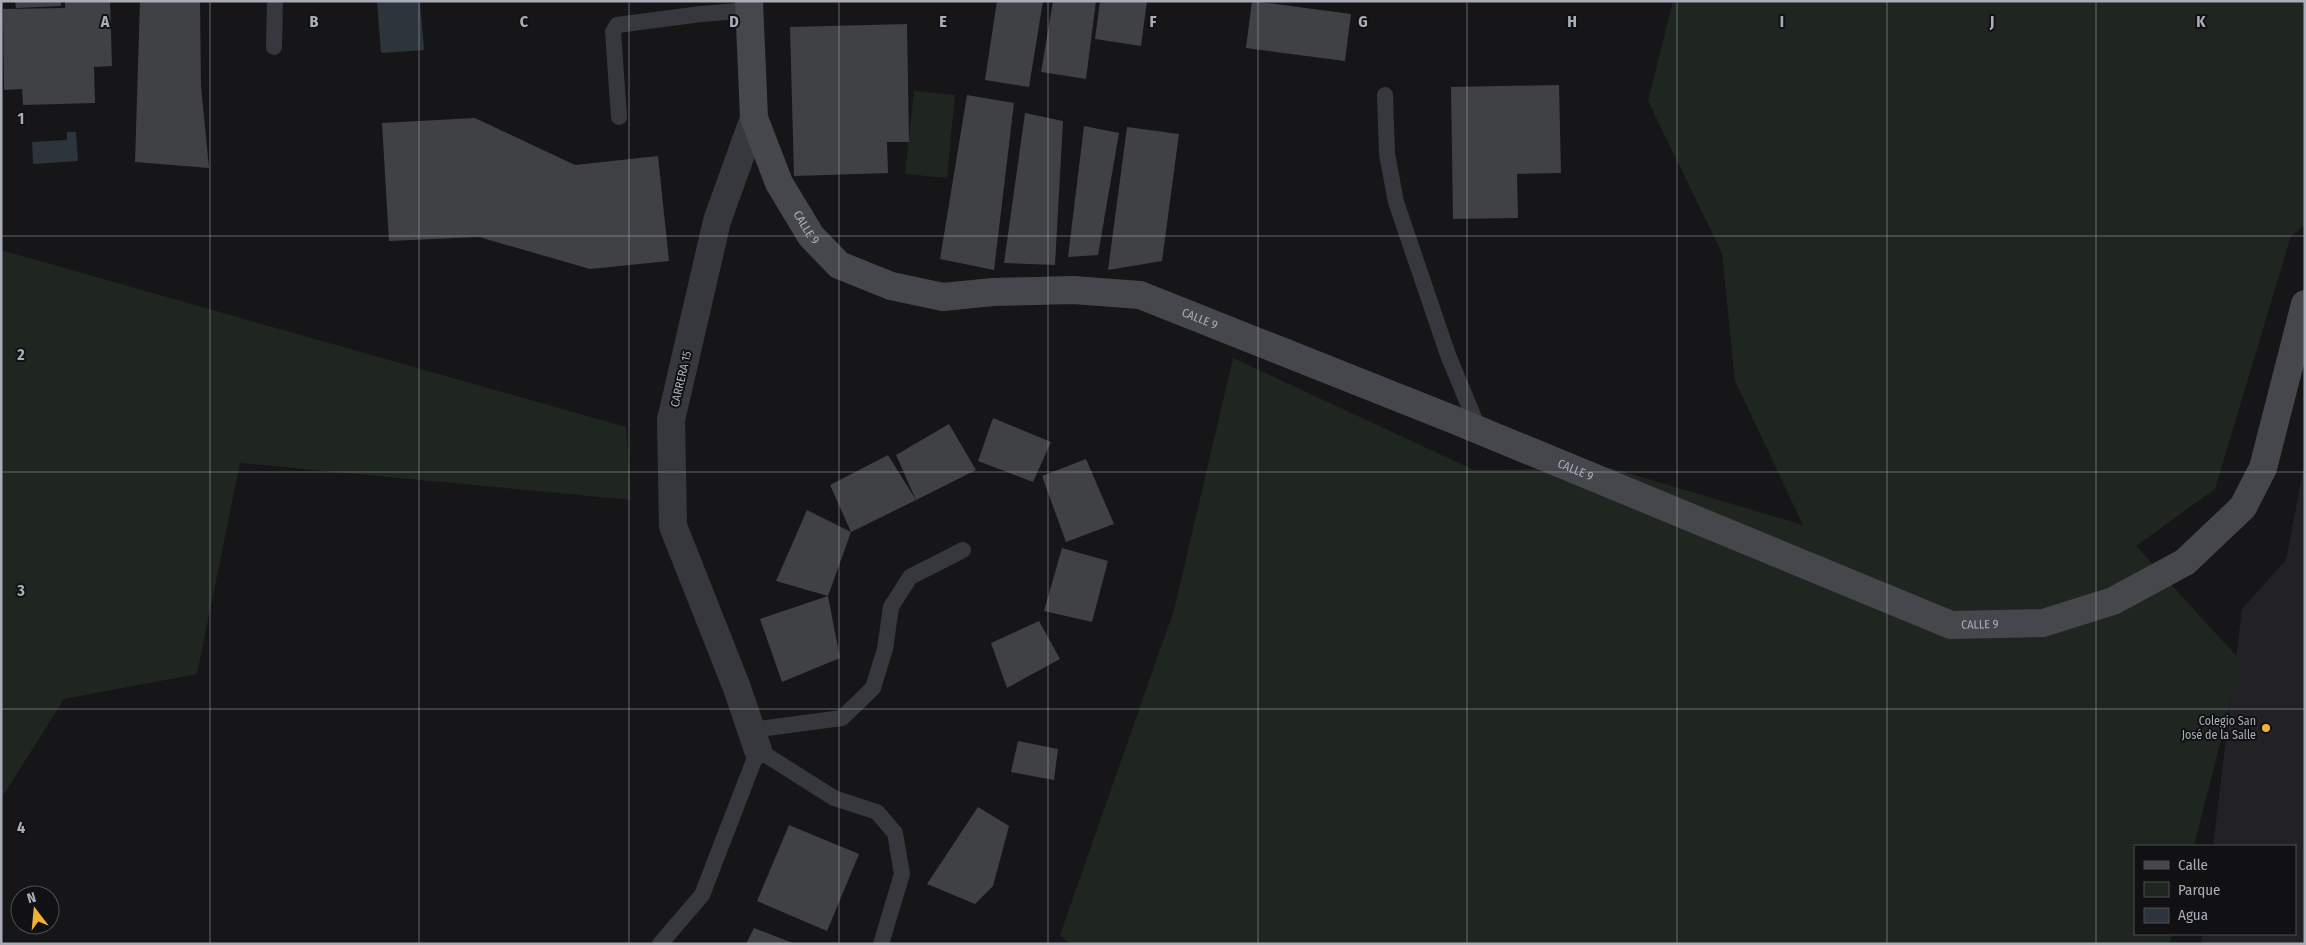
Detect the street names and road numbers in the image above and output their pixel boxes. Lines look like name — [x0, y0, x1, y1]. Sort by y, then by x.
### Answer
street label: CALLE 9 — [790, 208, 822, 247]
street label: CALLE 9 — [1180, 305, 1220, 332]
street label: CARRERA 15 — [668, 349, 694, 408]
street label: CALLE 9 — [1556, 456, 1596, 484]
street label: CALLE 9 — [1961, 617, 1999, 632]

